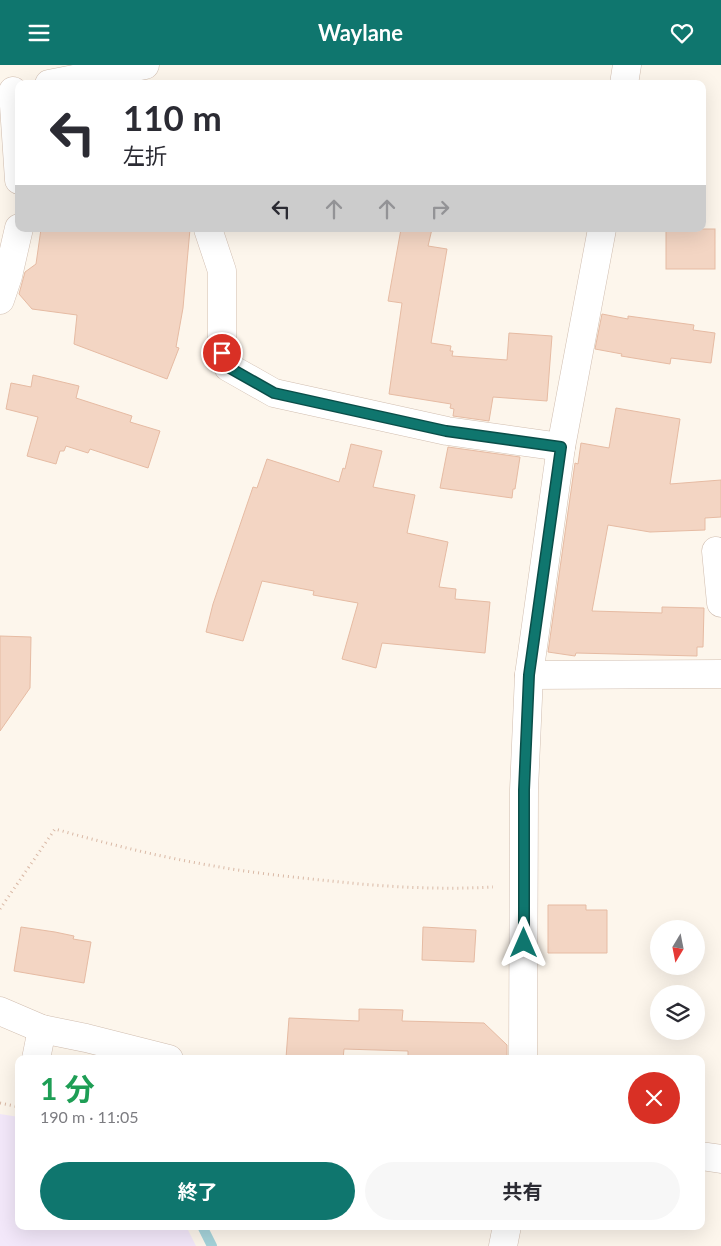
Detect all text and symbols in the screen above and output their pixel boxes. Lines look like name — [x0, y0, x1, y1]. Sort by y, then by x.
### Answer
icon: menu — [25, 19, 53, 47]
text: Waylane — [318, 19, 403, 46]
icon: heart — [668, 19, 696, 47]
text: 110 m — [123, 96, 222, 138]
icon: left — [40, 100, 105, 165]
text: 左折 — [123, 142, 167, 169]
icon: left — [267, 195, 295, 223]
icon: ahead — [320, 195, 348, 223]
icon: ahead — [373, 195, 401, 223]
icon: right — [426, 195, 454, 223]
pin — [201, 332, 243, 374]
icon: arrive — [208, 339, 236, 367]
position arrow — [497, 916, 549, 968]
north arrow — [650, 920, 705, 975]
map controls — [650, 920, 705, 1040]
button: layers — [650, 985, 705, 1040]
text: 1 分 — [40, 1070, 95, 1106]
button: close — [628, 1072, 680, 1124]
text: 190 m · 11:05 — [40, 1107, 139, 1126]
button: 終了 — [40, 1162, 355, 1220]
button: 共有 — [365, 1162, 680, 1220]

